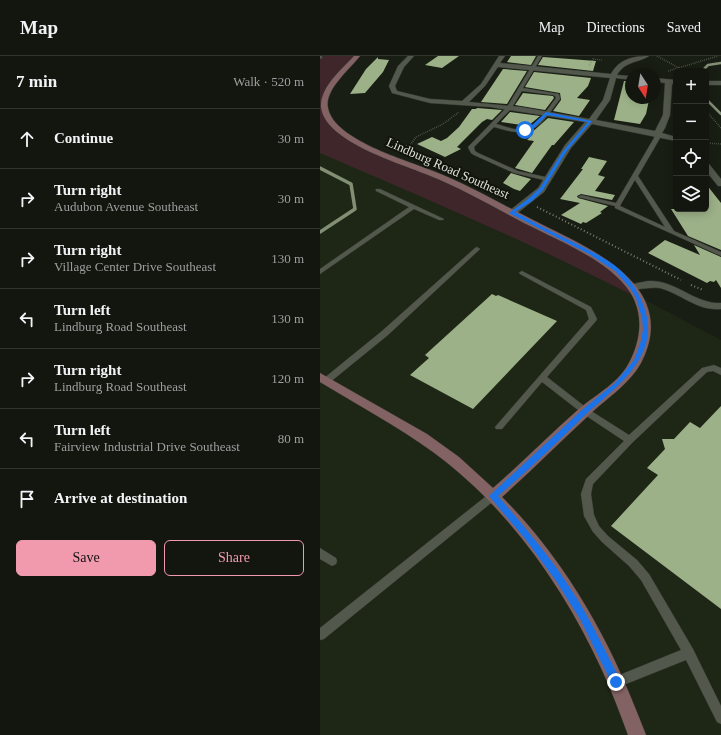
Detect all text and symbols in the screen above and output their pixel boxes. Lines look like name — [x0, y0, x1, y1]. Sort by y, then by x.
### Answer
text: Map — [20, 17, 58, 38]
text: Map — [539, 20, 564, 35]
text: Directions — [586, 20, 645, 35]
text: Saved — [667, 20, 701, 35]
north arrow — [625, 68, 661, 104]
map controls — [673, 68, 709, 212]
button: + — [673, 68, 709, 104]
text: 7 min — [16, 72, 57, 91]
text: Walk · 520 m — [233, 74, 304, 89]
button: − — [673, 104, 709, 140]
route start — [516, 121, 534, 139]
icon: ahead — [16, 128, 38, 150]
text: Continue — [54, 130, 113, 146]
text: 30 m — [278, 131, 304, 146]
street label: Lindburg Road Southeast — [384, 134, 512, 202]
button: locate — [673, 140, 709, 176]
button: layers — [673, 176, 709, 212]
text: Turn right — [54, 182, 121, 198]
icon: right — [16, 188, 38, 210]
text: 30 m — [278, 191, 304, 206]
text: Audubon Avenue Southeast — [54, 199, 198, 214]
text: Turn right — [54, 242, 121, 258]
icon: right — [16, 248, 38, 270]
text: 130 m — [271, 251, 304, 266]
text: Village Center Drive Southeast — [54, 259, 216, 274]
text: Turn left — [54, 302, 111, 318]
icon: left — [16, 308, 38, 330]
text: 130 m — [271, 311, 304, 326]
text: Lindburg Road Southeast — [54, 319, 187, 334]
text: Turn right — [54, 362, 121, 378]
icon: right — [16, 368, 38, 390]
text: 120 m — [271, 371, 304, 386]
text: Lindburg Road Southeast — [54, 379, 187, 394]
text: Turn left — [54, 422, 111, 438]
icon: left — [16, 428, 38, 450]
text: 80 m — [278, 431, 304, 446]
text: Fairview Industrial Drive Southeast — [54, 439, 240, 454]
icon: arrive — [16, 488, 38, 510]
text: Arrive at destination — [54, 490, 187, 506]
button: Save — [16, 540, 156, 576]
button: Share — [164, 540, 304, 576]
route end — [607, 673, 625, 691]

